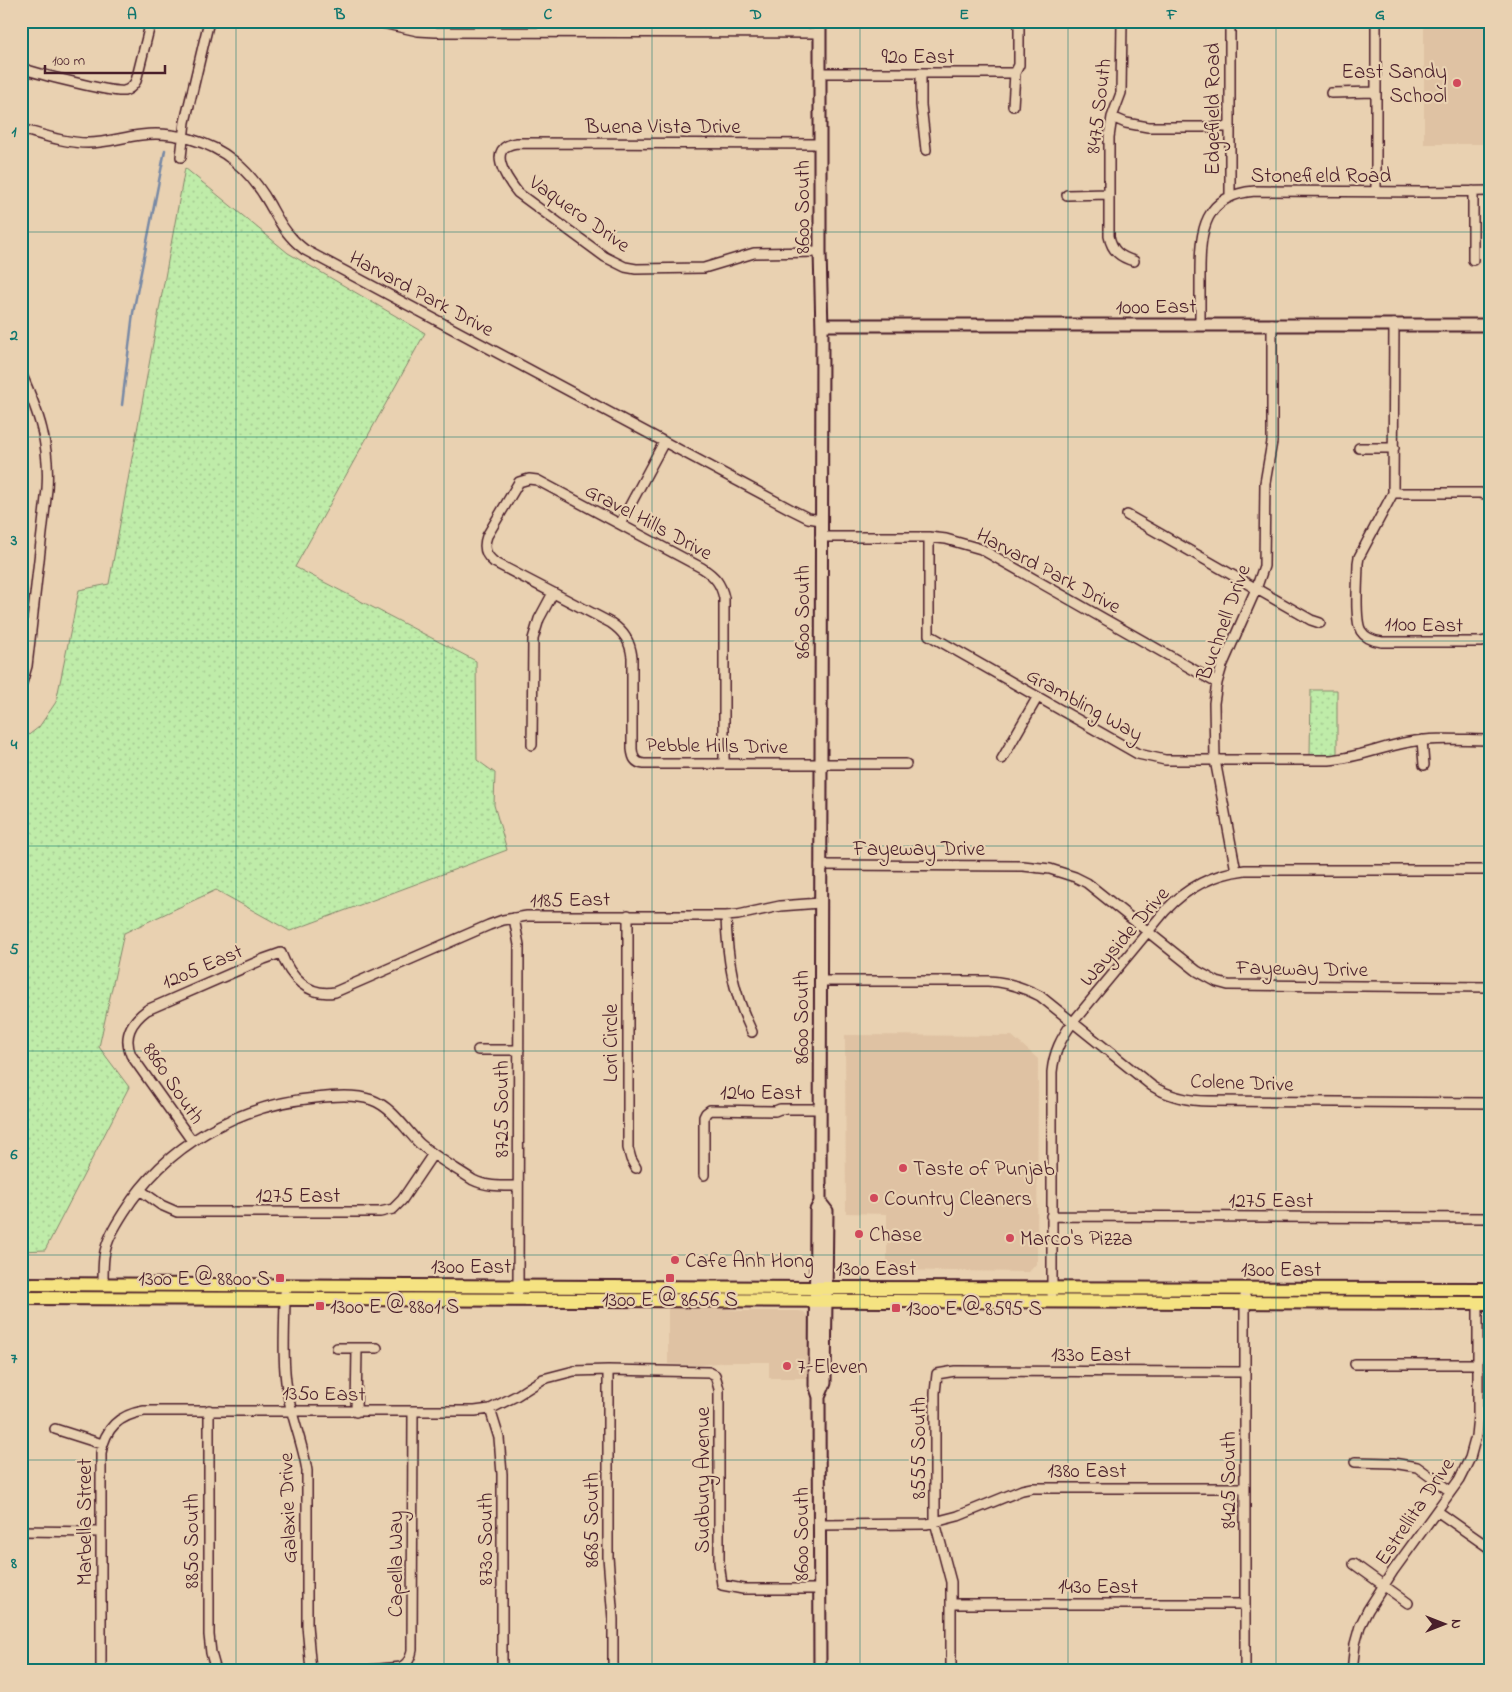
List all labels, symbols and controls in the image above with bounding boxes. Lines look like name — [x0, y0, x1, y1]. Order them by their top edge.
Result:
text: A — [127, 3, 137, 27]
text: B — [334, 3, 346, 27]
text: C — [544, 3, 553, 27]
text: D — [749, 3, 762, 27]
text: E — [959, 3, 969, 27]
text: F — [1166, 3, 1178, 27]
text: G — [1375, 3, 1385, 27]
scale bar — [45, 42, 165, 74]
street label: 920 East — [882, 43, 954, 73]
street label: Edgefield Road — [1199, 43, 1231, 175]
text: 100 m — [52, 50, 85, 72]
street label: 8475 South — [1079, 57, 1121, 156]
place label: East Sandy School — [1341, 58, 1447, 112]
marker: East Sandy School — [1451, 77, 1463, 89]
street label: Buena Vista Drive — [584, 113, 741, 143]
text: 1 — [11, 120, 17, 144]
street label: 8600 South — [789, 160, 819, 254]
street label: Stonefield Road — [1251, 162, 1391, 192]
street label: Vaquero Drive — [521, 168, 636, 261]
street label: Harvard Park Drive — [343, 244, 499, 346]
street label: 1000 East — [1115, 292, 1197, 324]
text: 2 — [9, 324, 18, 348]
street label: Gravel Hills Drive — [579, 476, 718, 569]
street label: Harvard Park Drive — [970, 521, 1126, 623]
text: 3 — [10, 529, 18, 553]
street label: Buchnell Drive — [1190, 560, 1260, 686]
street label: 8600 South — [789, 565, 819, 659]
street label: 1100 East — [1384, 610, 1464, 642]
street label: Grambling Way — [1019, 661, 1148, 752]
street label: Pebble Hills Drive — [646, 731, 789, 763]
text: 4 — [10, 733, 18, 757]
street label: Fayeway Drive — [852, 835, 986, 867]
street label: Wayside Drive — [1073, 880, 1179, 995]
street label: 1185 East — [530, 885, 610, 917]
street label: 1205 East — [158, 937, 248, 998]
text: 5 — [9, 938, 19, 962]
street label: Fayeway Drive — [1235, 954, 1369, 988]
street label: 8600 South — [788, 970, 818, 1064]
street label: Lori Circle — [597, 1003, 627, 1082]
street label: 8860 South — [134, 1037, 211, 1131]
street label: 8725 South — [488, 1060, 518, 1158]
street label: Colene Drive — [1190, 1067, 1295, 1101]
street label: 1240 East — [720, 1079, 802, 1109]
text: 6 — [9, 1143, 18, 1167]
place label: Taste of Punjab — [913, 1155, 1055, 1185]
marker: Taste of Punjab — [897, 1162, 909, 1174]
street label: 1275 East — [256, 1182, 340, 1212]
place label: Country Cleaners — [884, 1185, 1032, 1217]
street label: 1275 East — [1229, 1187, 1313, 1217]
marker: Country Cleaners — [868, 1192, 880, 1204]
place label: Chase — [869, 1221, 923, 1251]
place label: Marco's Pizza — [1020, 1225, 1133, 1255]
marker: Chase — [853, 1228, 865, 1240]
marker: Marco's Pizza — [1004, 1232, 1016, 1244]
place label: Cafe Anh Hong — [685, 1247, 814, 1279]
street label: 1300 East — [431, 1253, 511, 1283]
marker: Cafe Anh Hong — [669, 1254, 681, 1266]
street label: 1300 East — [836, 1255, 916, 1285]
street label: 1300 East — [1241, 1256, 1321, 1286]
place label: 1300 E @ 8800 S — [138, 1265, 270, 1295]
marker: 1300 E @ 8800 S — [274, 1272, 286, 1284]
marker: 1300 E @ 8656 S — [664, 1272, 676, 1284]
place label: 1300 E @ 8656 S — [602, 1286, 738, 1316]
place label: 1300 E @ 8801 S — [330, 1293, 459, 1323]
place label: 1300 E @ 8595 S — [906, 1295, 1042, 1325]
marker: 1300 E @ 8801 S — [314, 1300, 326, 1312]
marker: 1300 E @ 8595 S — [890, 1302, 902, 1314]
street label: 1330 East — [1051, 1341, 1131, 1371]
text: 7 — [11, 1347, 18, 1371]
place label: 7-Eleven — [797, 1353, 868, 1383]
marker: 7-Eleven — [781, 1360, 793, 1372]
street label: 1350 East — [282, 1379, 366, 1411]
street label: 8555 South — [905, 1397, 935, 1499]
street label: Sudbury Avenue — [689, 1406, 721, 1553]
street label: 8425 South — [1215, 1431, 1245, 1529]
street label: Galaxie Drive — [272, 1451, 306, 1564]
street label: Estrellita Drive — [1368, 1452, 1463, 1572]
street label: 1380 East — [1047, 1457, 1127, 1487]
street label: Marbella Street — [71, 1458, 101, 1586]
street label: 8685 South — [578, 1472, 608, 1568]
street label: 8600 South — [788, 1487, 818, 1581]
street label: 8850 South — [178, 1493, 208, 1589]
street label: 8730 South — [472, 1493, 502, 1585]
street label: Capella Way — [382, 1511, 414, 1617]
text: 8 — [10, 1552, 17, 1576]
street label: 1430 East — [1058, 1573, 1138, 1603]
north arrow — [1420, 1600, 1470, 1650]
text: N — [1445, 1619, 1466, 1629]

